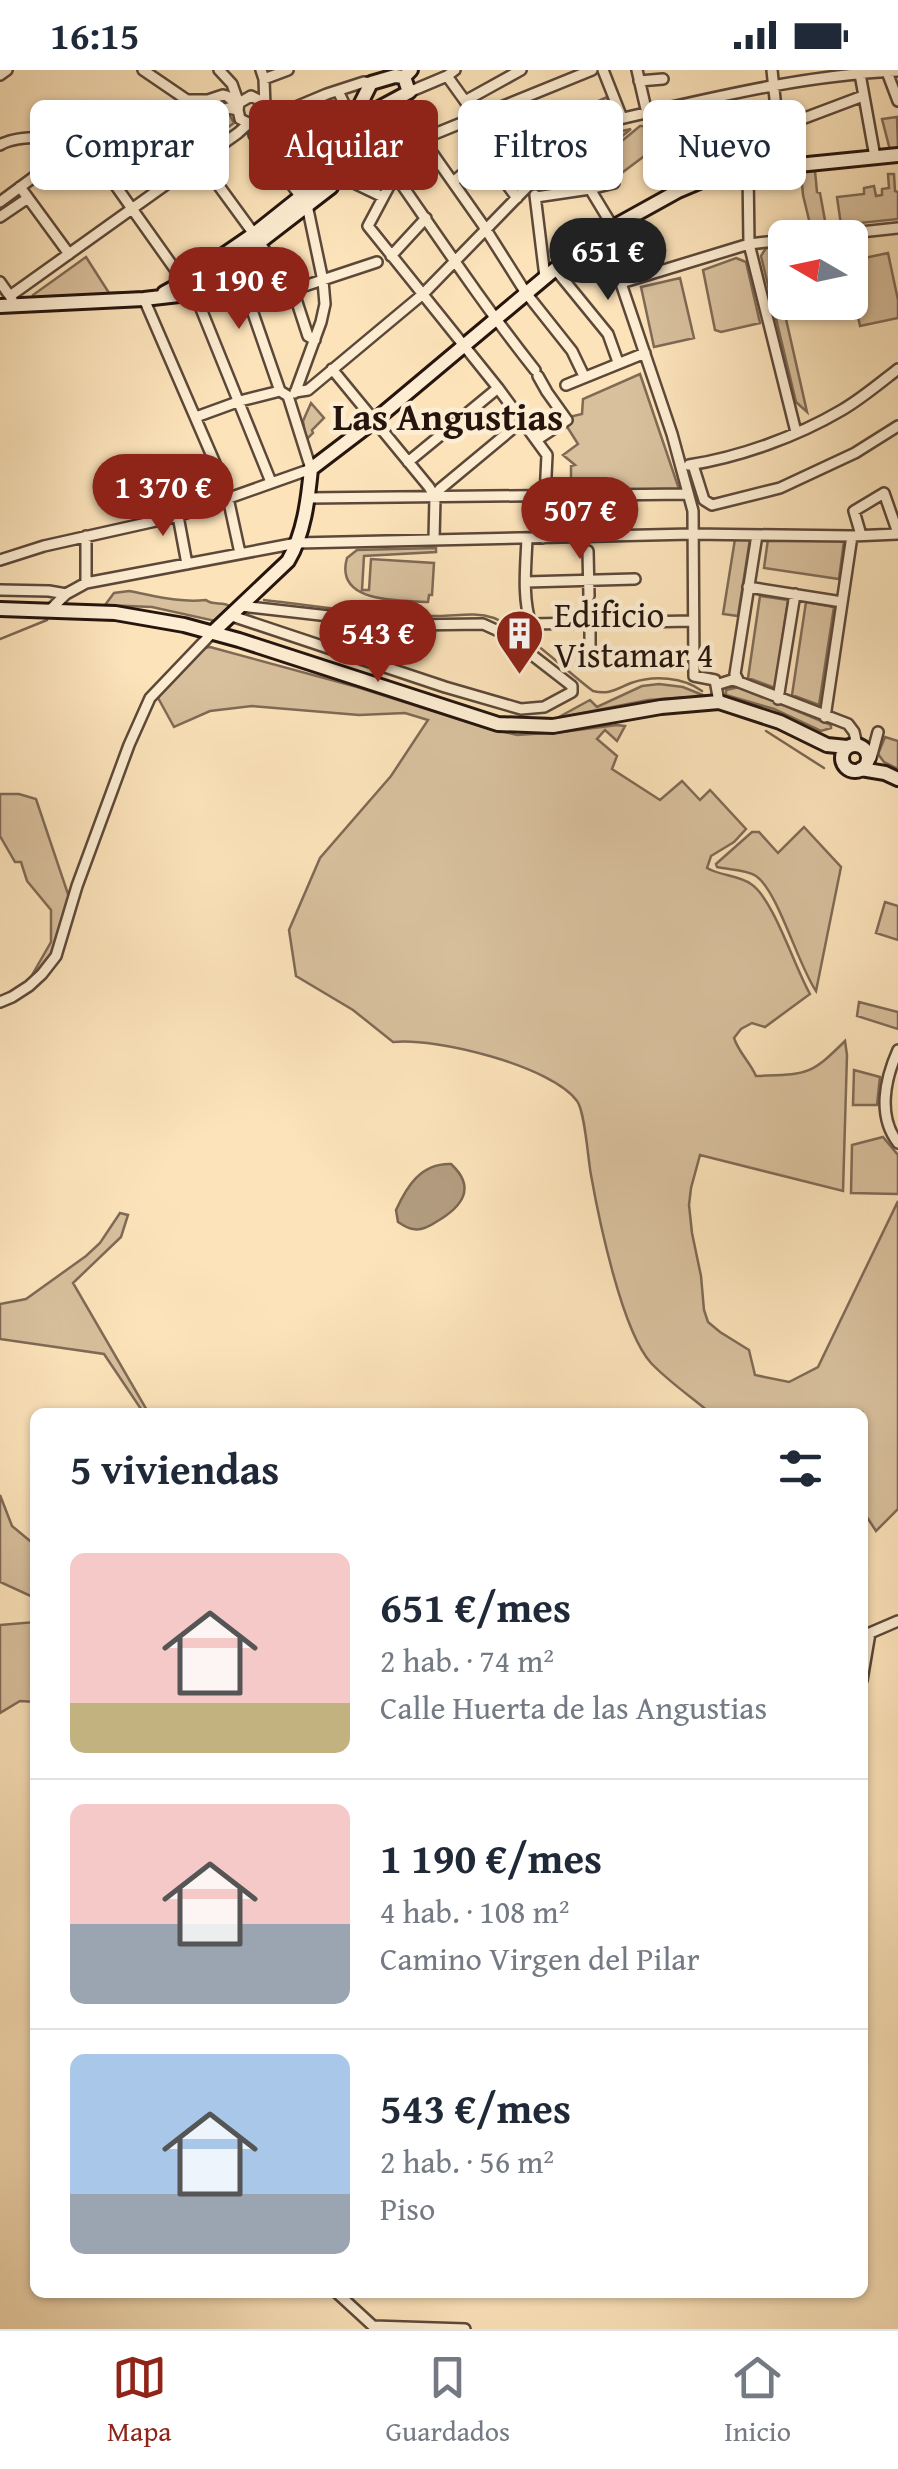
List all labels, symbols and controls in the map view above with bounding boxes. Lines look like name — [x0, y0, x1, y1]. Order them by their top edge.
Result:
text: 16:15 — [50, 7, 140, 63]
chip: Comprar — [30, 100, 229, 190]
chip: Alquilar — [249, 100, 438, 190]
chip: Filtros — [458, 100, 623, 190]
chip: Nuevo — [643, 100, 806, 190]
pin: 651 € — [538, 218, 678, 303]
north arrow — [768, 220, 868, 320]
map controls — [768, 220, 868, 320]
text: 651 € — [571, 227, 645, 274]
pin: 1 190 € — [147, 247, 331, 332]
text: 1 190 € — [191, 256, 287, 303]
district label: Las Angustias — [333, 388, 563, 444]
pin: 1 370 € — [71, 454, 255, 539]
text: 1 370 € — [115, 463, 211, 510]
pin: 507 € — [510, 477, 650, 562]
text: 507 € — [543, 486, 617, 533]
place label: Edificio Vistamar 4 — [554, 589, 714, 680]
pin: 543 € — [308, 600, 448, 685]
building icon: Edificio Vistamar 4 — [493, 608, 545, 676]
text: 543 € — [341, 609, 415, 656]
text: 5 viviendas — [70, 1438, 279, 1499]
icon: filters — [773, 1441, 828, 1496]
text: 651 €/mes — [380, 1576, 571, 1637]
icon: home — [150, 1593, 270, 1713]
text: 2 hab. · 74 m² — [380, 1637, 554, 1684]
text: Calle Huerta de las Angustias — [380, 1684, 767, 1731]
text: 1 190 €/mes — [380, 1827, 602, 1888]
icon: home — [150, 1844, 270, 1964]
text: 4 hab. · 108 m² — [380, 1888, 569, 1935]
text: Camino Virgen del Pilar — [380, 1935, 700, 1982]
text: 543 €/mes — [380, 2077, 571, 2138]
icon: home — [150, 2094, 270, 2214]
text: 2 hab. · 56 m² — [380, 2138, 554, 2185]
text: Piso — [380, 2185, 435, 2232]
tab: Mapa — [107, 2350, 172, 2451]
tab: Guardados — [386, 2350, 510, 2451]
tab: Inicio — [724, 2350, 791, 2451]

